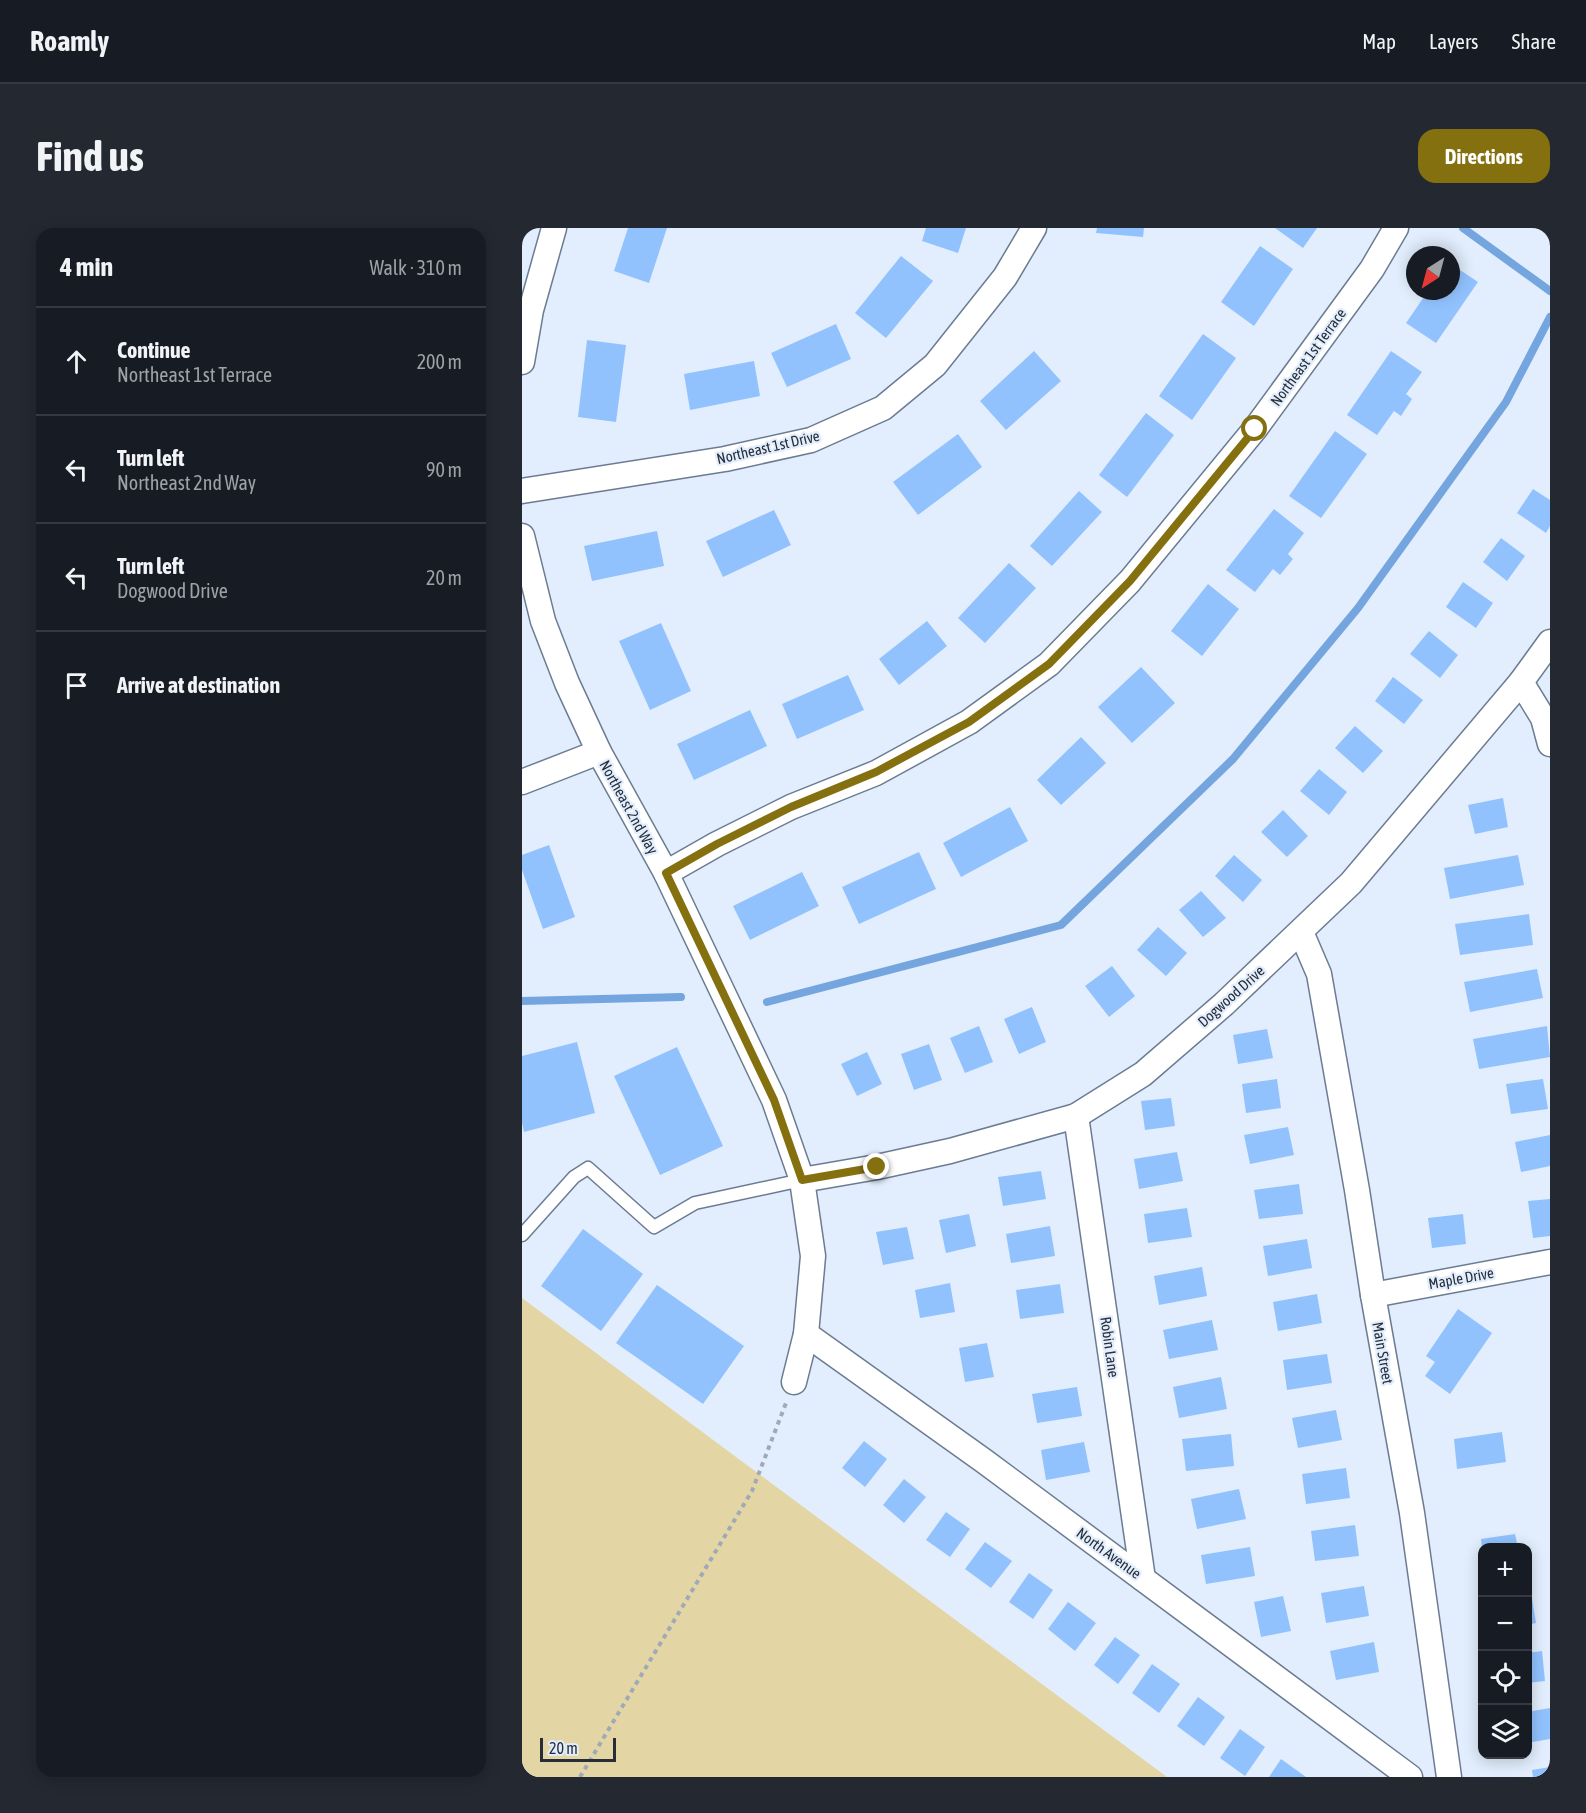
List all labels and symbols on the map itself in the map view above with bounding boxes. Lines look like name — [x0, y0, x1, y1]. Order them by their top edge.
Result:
north arrow — [1406, 246, 1460, 300]
street label: Northeast 1st Terrace — [1267, 305, 1349, 409]
route start — [1241, 415, 1267, 441]
street label: Northeast 1st Drive — [715, 427, 821, 467]
street label: Northeast 2nd Way — [596, 757, 662, 857]
street label: Dogwood Drive — [1194, 962, 1268, 1030]
route end — [863, 1153, 889, 1179]
street label: Maple Drive — [1427, 1264, 1495, 1292]
street label: Robin Lane — [1097, 1315, 1123, 1379]
street label: Main Street — [1369, 1321, 1397, 1385]
street label: North Avenue — [1074, 1524, 1145, 1582]
scale bar — [540, 1735, 616, 1762]

